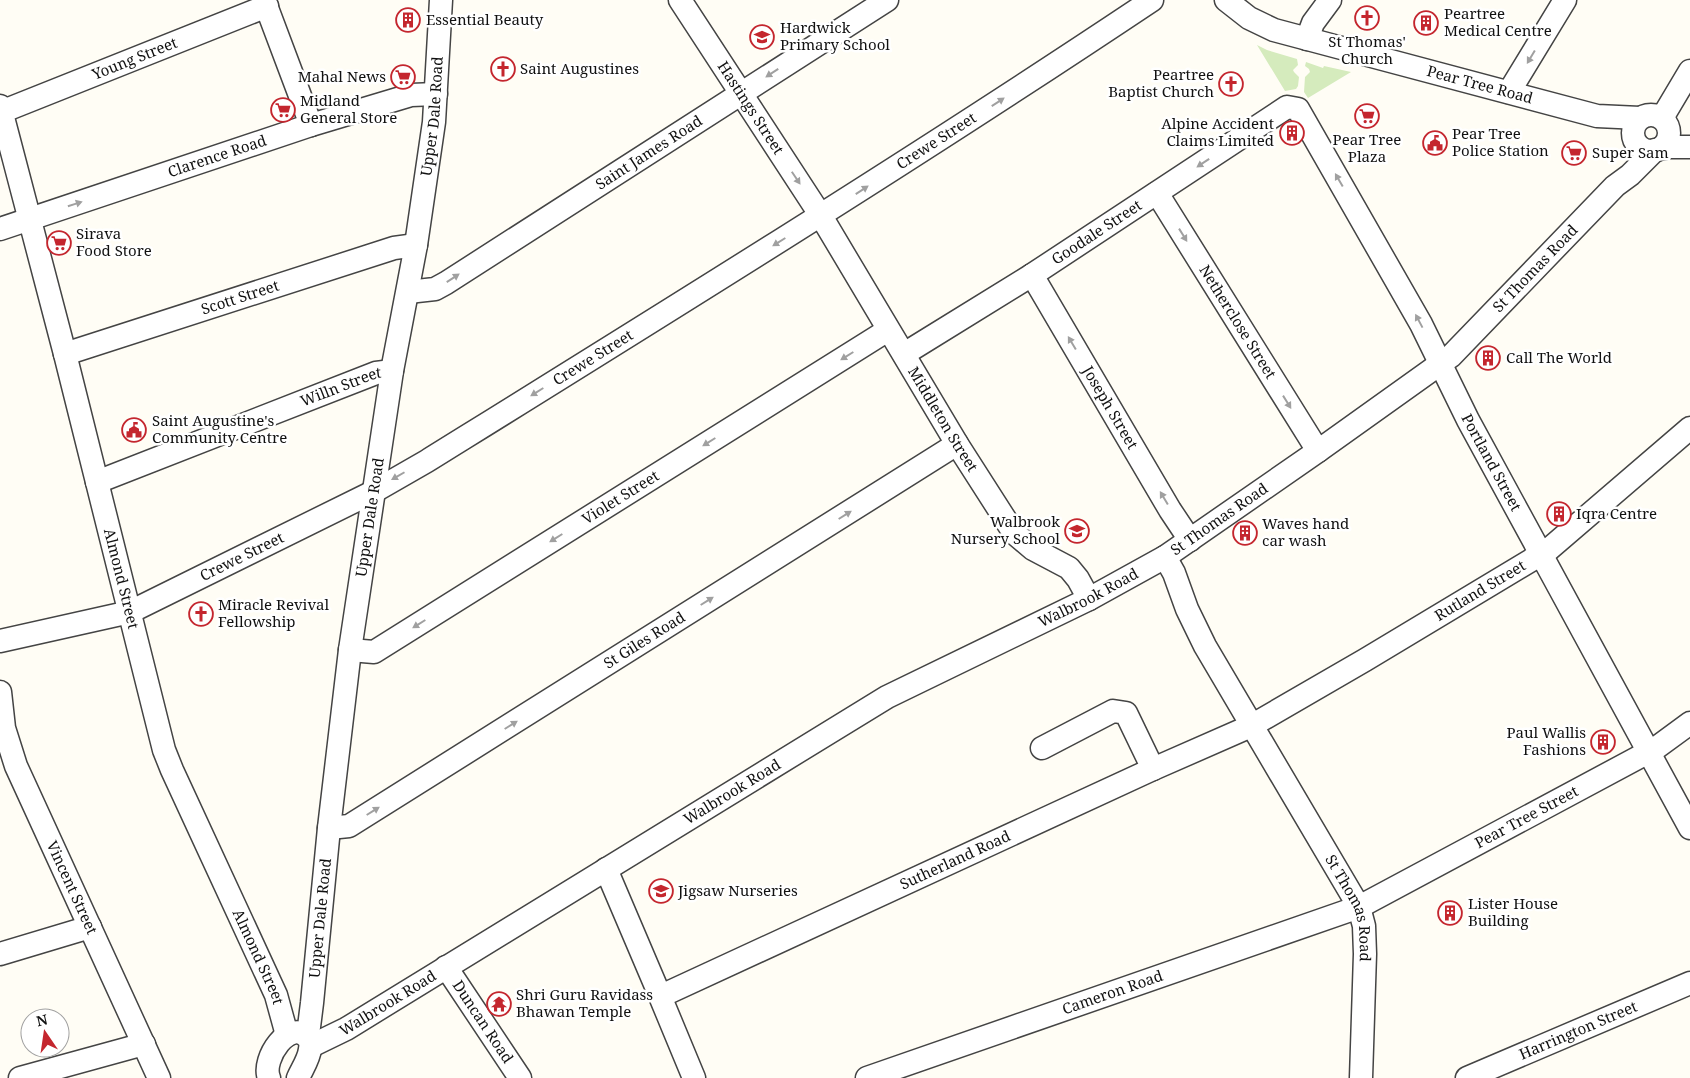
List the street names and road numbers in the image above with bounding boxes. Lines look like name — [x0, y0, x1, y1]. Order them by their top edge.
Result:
street label: Young Street — [88, 32, 180, 84]
street label: Upper Dale Road — [415, 56, 447, 177]
street label: Hastings Street — [714, 57, 789, 158]
street label: Pear Tree Road — [1425, 60, 1535, 108]
street label: Crewe Street — [892, 107, 980, 173]
street label: Saint James Road — [591, 110, 706, 194]
street label: Clarence Road — [165, 130, 269, 181]
street label: Goodale Street — [1047, 194, 1145, 268]
street label: St Thomas Road — [1488, 220, 1581, 316]
street label: Netherclose Street — [1195, 261, 1281, 382]
street label: Scott Street — [198, 275, 281, 318]
street label: Crewe Street — [549, 324, 636, 389]
street label: Willn Street — [297, 361, 382, 411]
street label: Joseph Street — [1078, 361, 1143, 453]
street label: Middleton Street — [904, 363, 983, 475]
street label: Portland Street — [1458, 410, 1527, 514]
street label: Upper Dale Road — [350, 456, 388, 578]
street label: Violet Street — [578, 465, 662, 528]
street label: St Thomas Road — [1166, 478, 1271, 559]
street label: Almond Street — [100, 526, 144, 631]
street label: Crewe Street — [196, 527, 287, 585]
street label: Rutland Street — [1431, 555, 1529, 625]
street label: Walbrook Road — [1034, 563, 1141, 631]
street label: St Giles Road — [599, 606, 688, 673]
street label: Walbrook Road — [679, 754, 784, 829]
street label: Pear Tree Street — [1471, 781, 1581, 852]
street label: Sutherland Road — [896, 825, 1013, 894]
street label: Vincent Street — [43, 837, 103, 937]
street label: St Thomas Road — [1321, 851, 1376, 962]
street label: Upper Dale Road — [303, 857, 335, 979]
street label: Almond Street — [229, 906, 289, 1006]
street label: Walbrook Road — [335, 965, 440, 1040]
street label: Cameron Road — [1059, 965, 1165, 1018]
street label: Duncan Road — [449, 976, 518, 1067]
street label: Harrington Street — [1516, 996, 1640, 1064]

